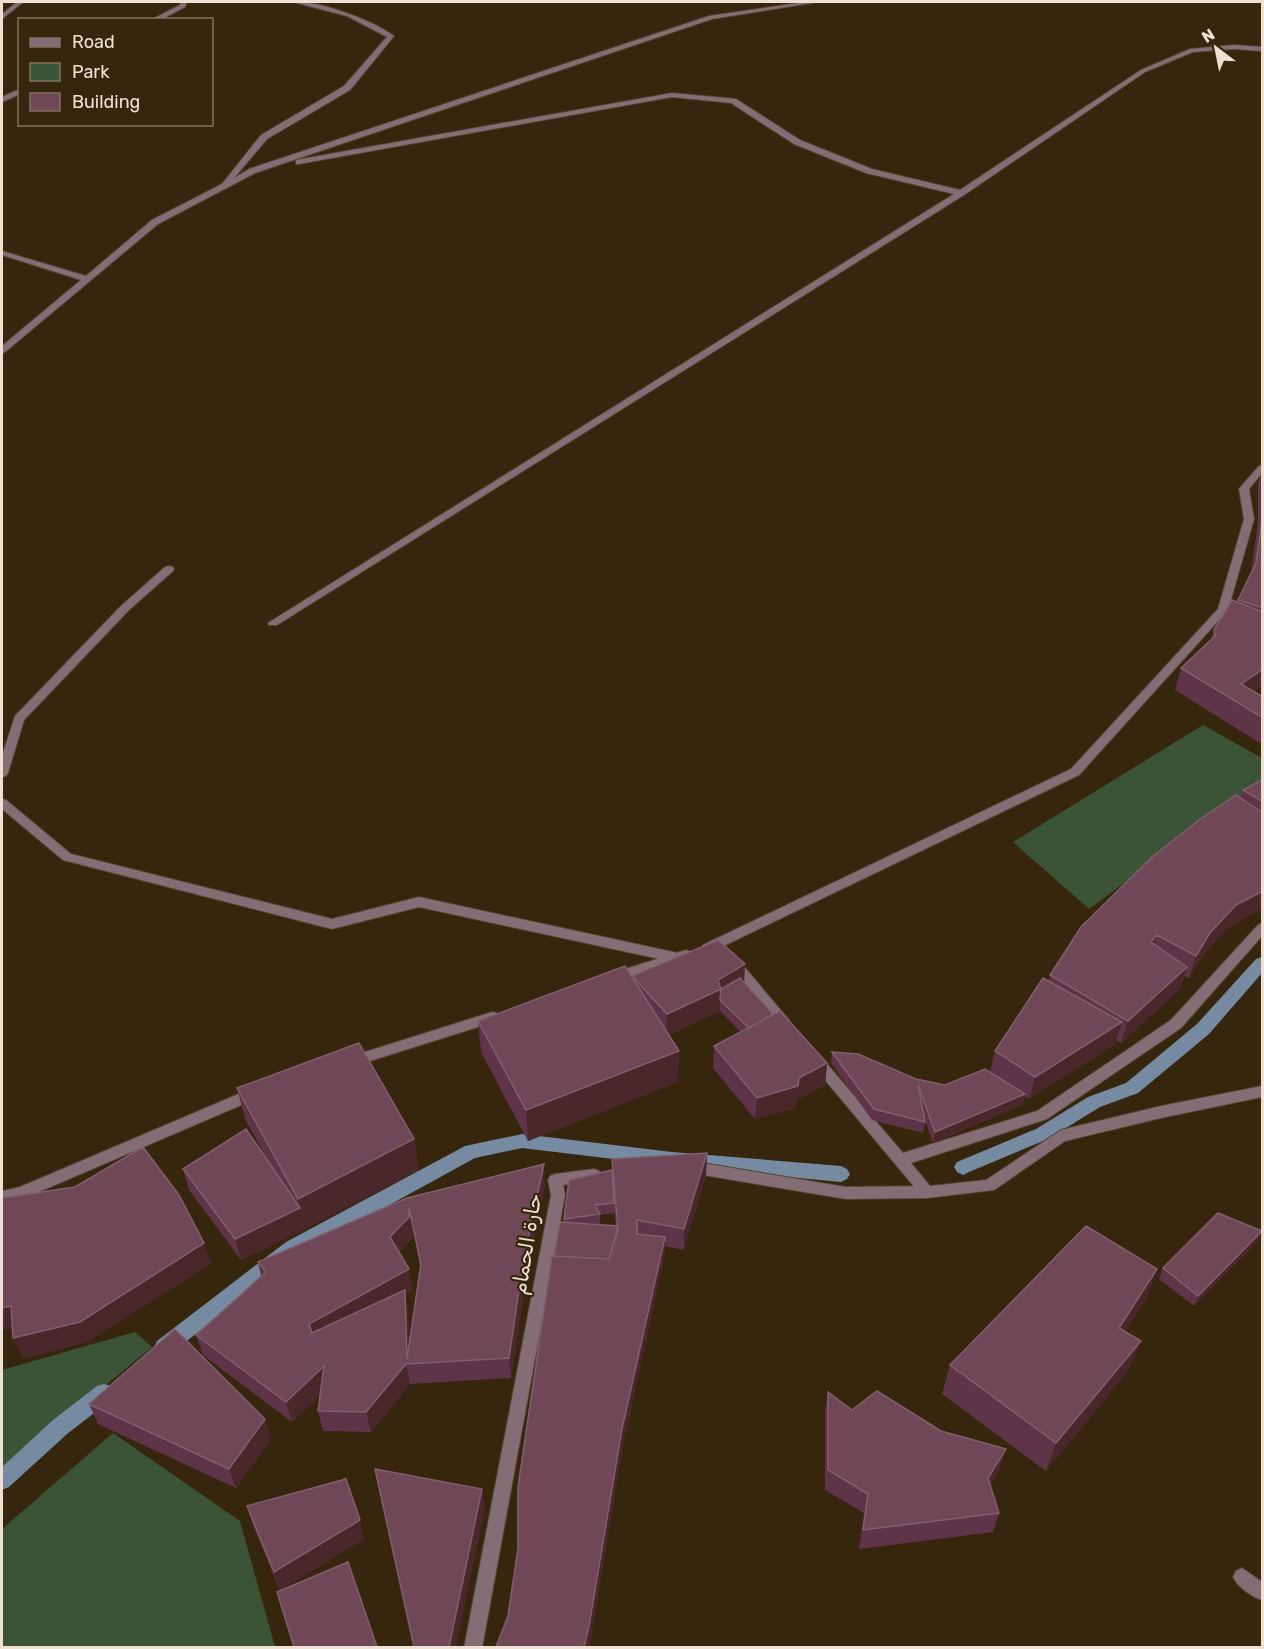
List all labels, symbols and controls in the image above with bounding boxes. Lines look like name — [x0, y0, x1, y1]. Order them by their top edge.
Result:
legend — [18, 18, 213, 126]
north arrow — [1186, 18, 1246, 78]
text: N — [1198, 25, 1218, 47]
text: Road — [72, 31, 115, 53]
text: Park — [72, 61, 110, 83]
text: Building — [72, 91, 140, 113]
street label: حارة الحمام — [506, 1192, 547, 1296]

